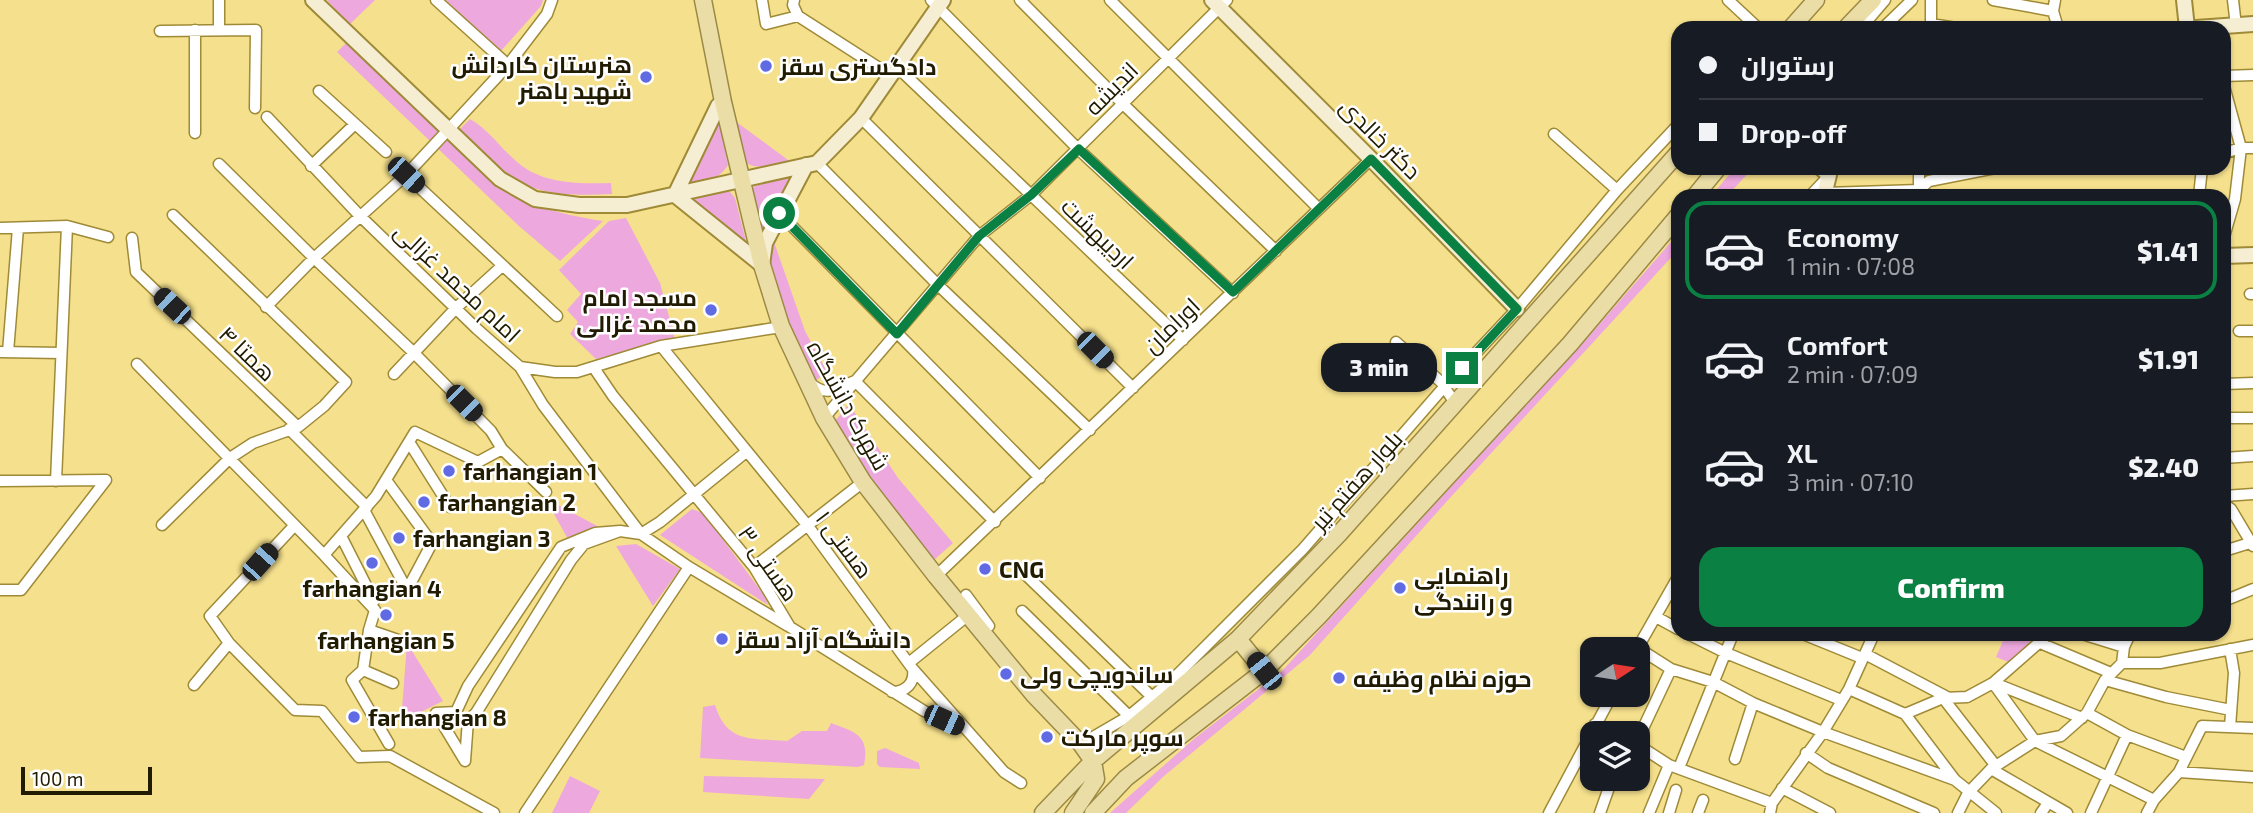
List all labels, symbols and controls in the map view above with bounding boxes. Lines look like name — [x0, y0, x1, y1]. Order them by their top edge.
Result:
text: رستوران — [1741, 49, 1835, 80]
place label: هنرستان کاردانش شهید باهنر — [451, 50, 632, 105]
place label: دادگستری سقز — [779, 52, 936, 81]
street label: اندیشه — [1079, 56, 1143, 120]
marker: دادگستری سقز — [758, 58, 774, 74]
marker: هنرستان کاردانش شهید باهنر — [638, 69, 654, 85]
street label: دکتر خالدی — [1334, 92, 1427, 185]
text: Drop-off — [1741, 117, 1846, 148]
car — [384, 153, 429, 197]
street label: اردیبهشت — [1055, 192, 1140, 275]
route start — [763, 197, 795, 229]
street label: امام محمد غزالی — [387, 216, 527, 350]
icon: car — [1703, 219, 1766, 282]
text: Economy — [1787, 221, 1899, 252]
text: $1.41 — [2137, 235, 2199, 266]
text: 1 min · 07:08 — [1787, 252, 1915, 280]
place label: مسجد امام محمد غزالی — [576, 283, 697, 338]
car — [150, 284, 195, 328]
street label: اورامان — [1137, 291, 1206, 359]
marker: مسجد امام محمد غزالی — [703, 302, 719, 318]
street label: همتا ۴ — [214, 319, 282, 387]
icon: car — [1703, 327, 1766, 390]
car — [1073, 328, 1118, 372]
text: Comfort — [1787, 329, 1888, 360]
street label: شهرک دانشگاه — [801, 335, 896, 475]
text: $1.91 — [2138, 343, 2199, 374]
callout: 3 min — [1322, 344, 1438, 392]
route end — [1446, 352, 1478, 384]
text: 3 min — [1349, 353, 1409, 381]
text: 2 min · 07:09 — [1787, 360, 1918, 388]
car — [442, 381, 487, 425]
street label: بلوار هفتم تیر — [1303, 425, 1410, 539]
icon: car — [1703, 435, 1766, 498]
text: XL — [1787, 437, 1818, 468]
text: $2.40 — [2128, 451, 2199, 482]
place label: farhangian 1 — [463, 457, 597, 485]
marker: farhangian 1 — [441, 463, 457, 479]
text: 3 min · 07:10 — [1787, 468, 1914, 496]
place label: farhangian 2 — [438, 488, 576, 516]
marker: farhangian 2 — [416, 494, 432, 510]
street label: هستی ۱ — [810, 505, 879, 584]
street label: هستی ۳ — [732, 520, 805, 607]
place label: farhangian 3 — [413, 524, 551, 552]
marker: farhangian 3 — [391, 530, 407, 546]
car — [239, 539, 282, 585]
button: Confirm — [1699, 547, 2203, 627]
marker: farhangian 4 — [364, 555, 380, 571]
place label: CNG — [999, 555, 1044, 583]
marker: CNG — [977, 561, 993, 577]
place label: راهنمایی و رانندگی — [1414, 561, 1513, 616]
place label: farhangian 4 — [302, 574, 442, 602]
marker: راهنمایی و رانندگی — [1392, 580, 1408, 596]
marker: farhangian 5 — [378, 607, 394, 623]
place label: دانشگاه آزاد سقز — [735, 625, 911, 654]
place label: farhangian 5 — [317, 626, 455, 654]
marker: دانشگاه آزاد سقز — [714, 631, 730, 647]
north arrow — [1580, 637, 1650, 707]
map controls — [1580, 637, 1650, 791]
car — [1243, 648, 1286, 694]
place label: ساندویچی ولی — [1020, 660, 1173, 691]
place label: حوزه نظام وظیفه — [1353, 664, 1532, 695]
marker: ساندویچی ولی — [998, 666, 1014, 682]
marker: حوزه نظام وظیفه — [1331, 670, 1347, 686]
car — [921, 702, 968, 738]
place label: farhangian 8 — [368, 703, 507, 731]
marker: farhangian 8 — [346, 709, 362, 725]
button: layers — [1580, 721, 1650, 791]
place label: سوپر مارکت — [1061, 723, 1184, 754]
marker: سوپر مارکت — [1039, 729, 1055, 745]
scale bar — [21, 764, 152, 796]
text: 100 m — [32, 767, 83, 790]

